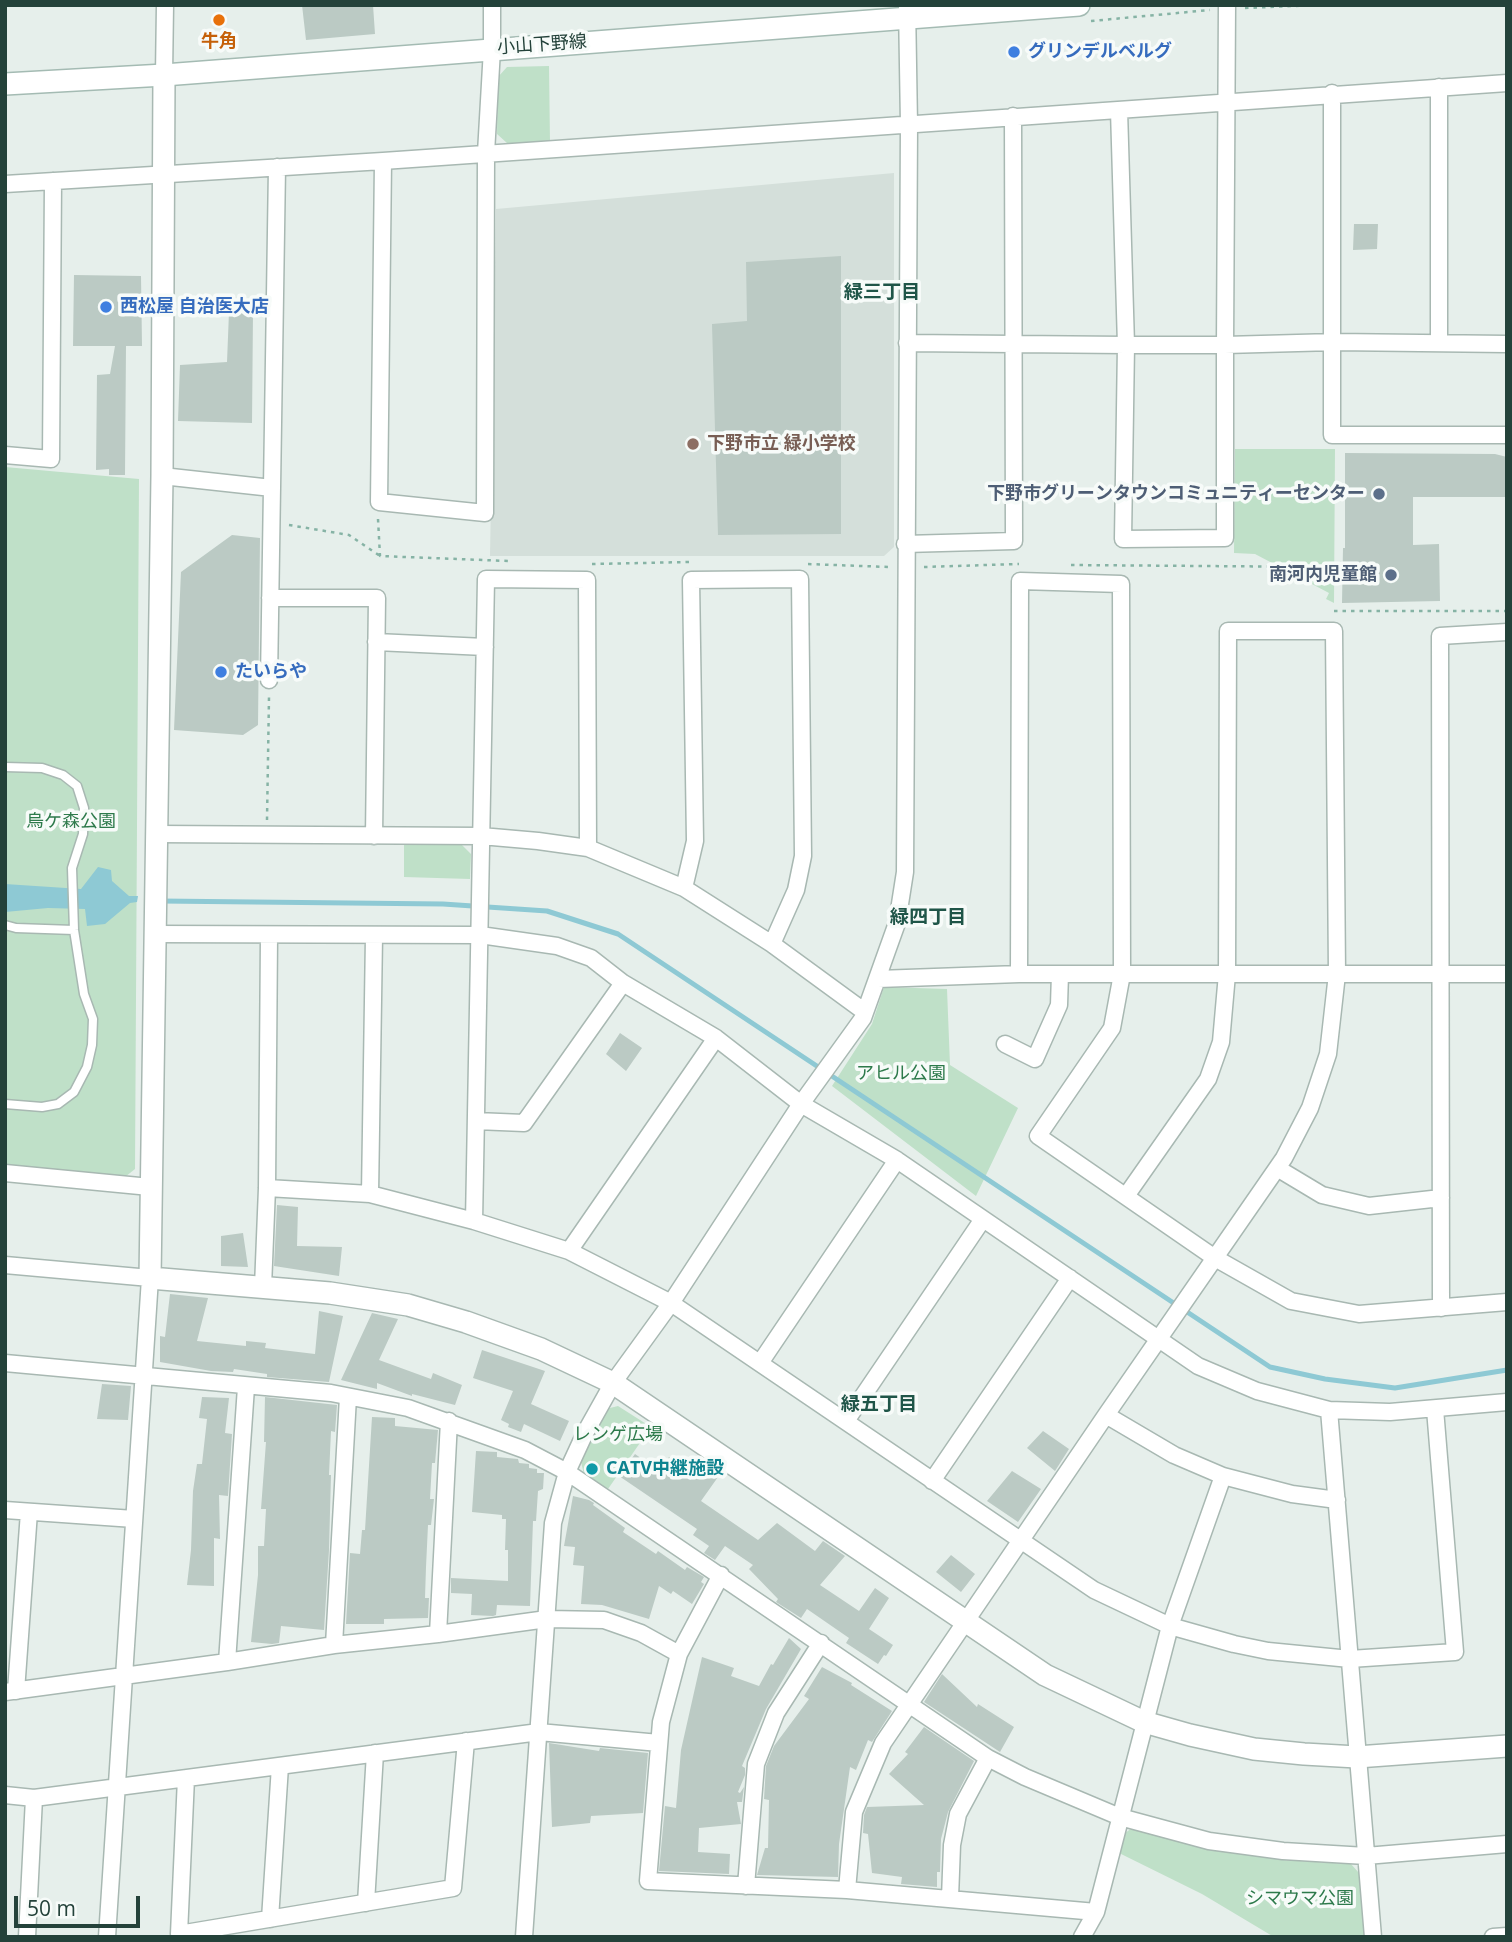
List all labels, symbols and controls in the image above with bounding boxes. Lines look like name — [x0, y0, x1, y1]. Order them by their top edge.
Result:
marker: 牛角 — [211, 12, 227, 28]
place label: 牛角 — [201, 31, 237, 53]
street label: 小山下野線 — [496, 31, 588, 59]
place label: グリンデルベルグ — [1028, 41, 1172, 63]
marker: グリンデルベルグ — [1006, 44, 1022, 60]
district label: 緑三丁目 — [844, 282, 920, 304]
place label: 西松屋 自治医大店 — [120, 296, 269, 318]
marker: 西松屋 自治医大店 — [98, 299, 114, 315]
place label: 下野市立 緑小学校 — [707, 433, 856, 455]
marker: 下野市立 緑小学校 — [685, 436, 701, 452]
place label: 下野市グリーンタウンコミュニティーセンター — [987, 483, 1365, 505]
marker: 下野市グリーンタウンコミュニティーセンター — [1371, 486, 1387, 502]
place label: 南河内児童館 — [1269, 564, 1377, 586]
marker: 南河内児童館 — [1383, 567, 1399, 583]
place label: たいらや — [235, 661, 307, 683]
marker: たいらや — [213, 664, 229, 680]
park label: 烏ケ森公園 — [26, 811, 116, 833]
district label: 緑四丁目 — [890, 907, 966, 929]
park label: アヒル公園 — [856, 1063, 946, 1085]
district label: 緑五丁目 — [841, 1394, 917, 1416]
park label: レンゲ広場 — [573, 1424, 663, 1446]
place label: CATV中継施設 — [606, 1458, 724, 1480]
marker: CATV中継施設 — [584, 1461, 600, 1477]
scale bar — [18, 1882, 144, 1926]
park label: シマウマ公園 — [1246, 1888, 1354, 1910]
text: 50 m — [27, 1894, 76, 1922]

